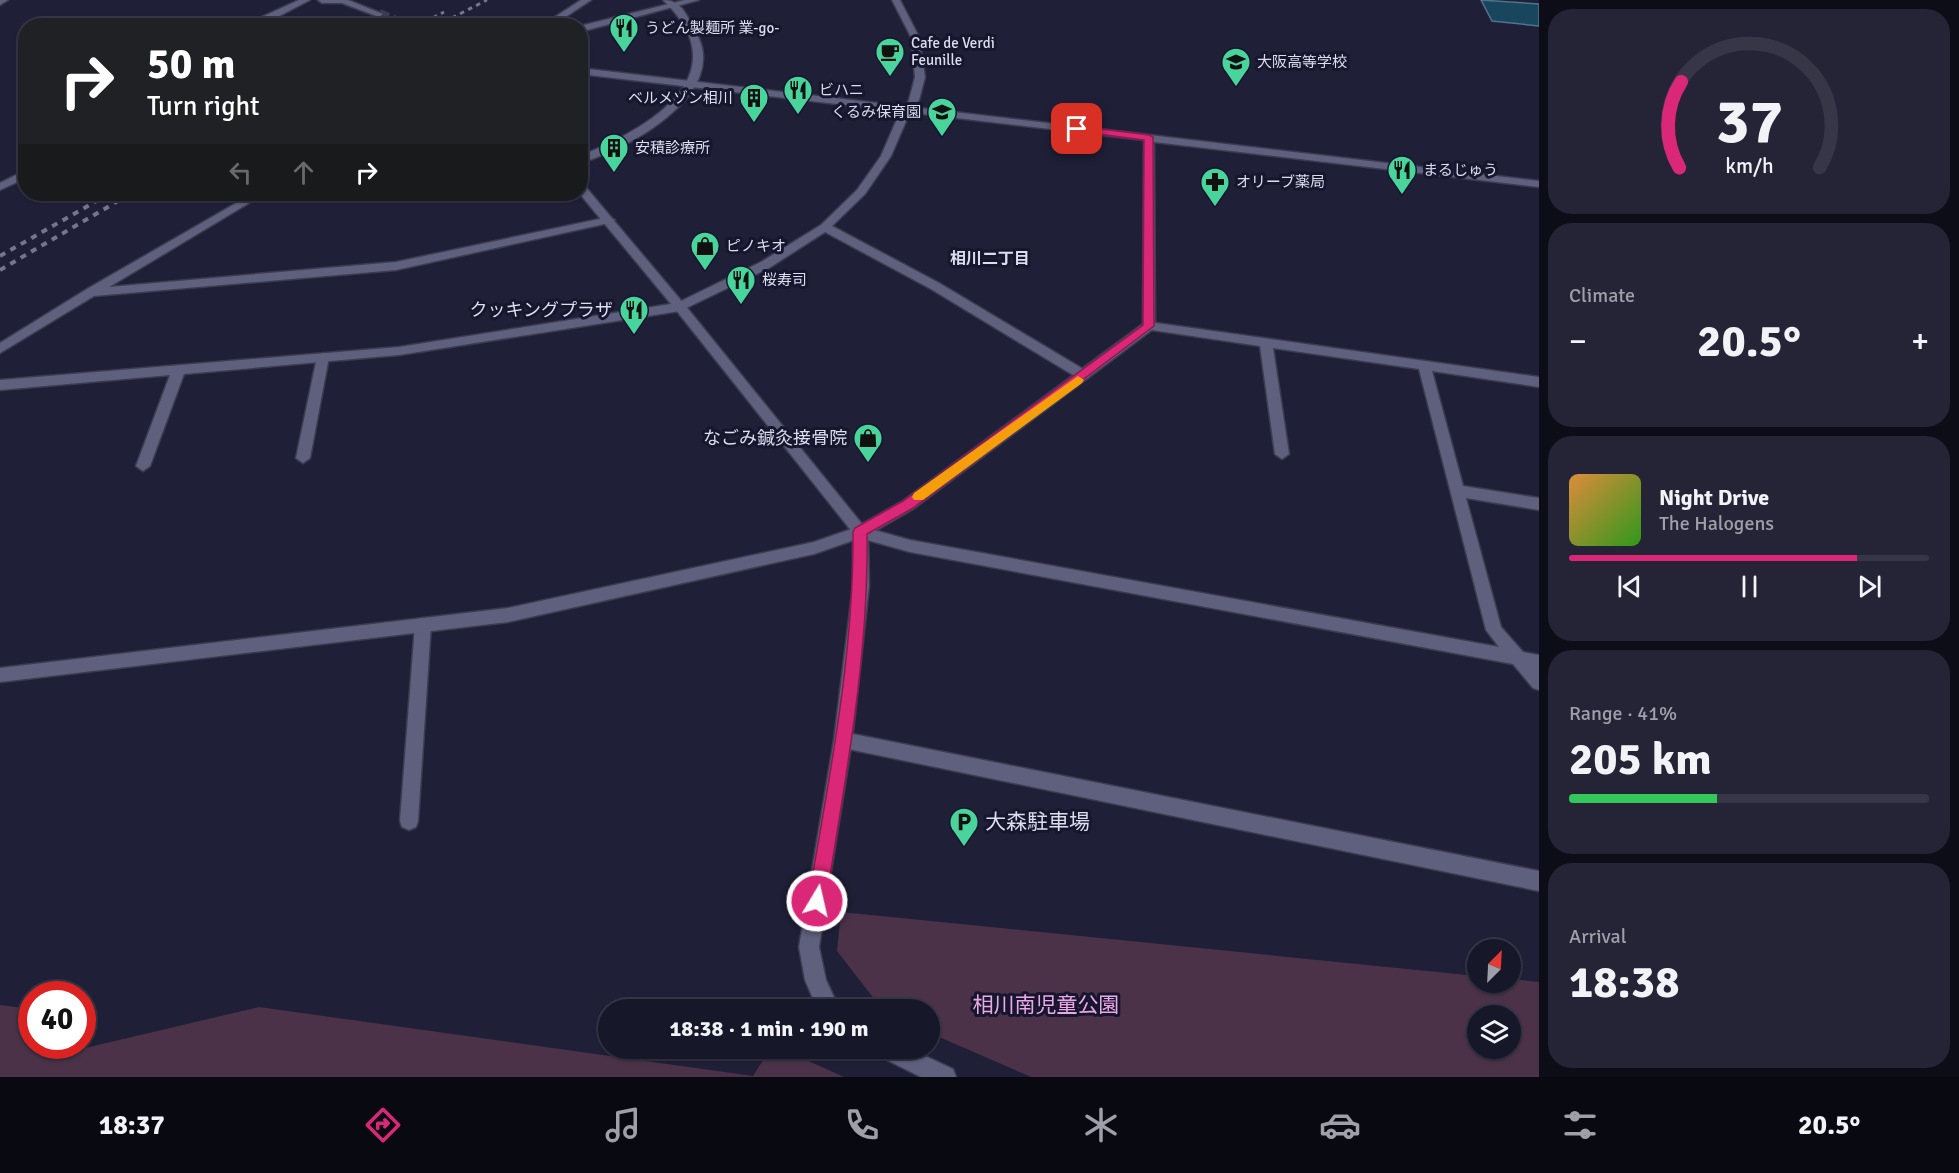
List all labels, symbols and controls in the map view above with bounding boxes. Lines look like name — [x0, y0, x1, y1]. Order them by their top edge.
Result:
restaurant icon: うどん製麺所 業-go- — [608, 12, 640, 54]
place label: うどん製麺所 業-go- — [645, 19, 780, 37]
place label: Cafe de Verdi Feunille — [911, 34, 995, 69]
cafe icon: Cafe de Verdi Feunille — [874, 36, 906, 78]
text: 50 m — [147, 39, 236, 90]
icon: right — [48, 42, 126, 120]
school or university icon: 大阪高等学校 — [1220, 46, 1252, 88]
place label: 大阪高等学校 — [1257, 53, 1347, 71]
restaurant icon: ビハニ — [782, 74, 814, 116]
place label: ビハニ — [819, 81, 864, 99]
building icon: ベルメゾン相川 — [738, 82, 770, 124]
text: 37 — [1715, 83, 1783, 160]
place label: ベルメゾン相川 — [628, 89, 733, 107]
text: Turn right — [147, 90, 260, 123]
school or university icon: くるみ保育園 — [926, 96, 958, 138]
place label: くるみ保育園 — [831, 103, 921, 121]
pin — [1051, 103, 1102, 154]
icon: arrive — [1060, 112, 1093, 145]
building icon: 安積診療所 — [598, 132, 630, 174]
place label: 安積診療所 — [635, 139, 710, 157]
restaurant icon: まるじゅう — [1386, 154, 1418, 196]
text: km/h — [1725, 154, 1773, 180]
icon: left — [224, 156, 257, 189]
icon: ahead — [287, 156, 320, 189]
icon: right — [350, 156, 383, 189]
place label: まるじゅう — [1423, 161, 1498, 179]
pharmacy icon: オリーブ薬局 — [1199, 166, 1231, 208]
place label: オリーブ薬局 — [1236, 173, 1325, 191]
shop icon: ピノキオ — [689, 230, 721, 272]
place label: ピノキオ — [726, 237, 786, 255]
district label: 相川二丁目 — [950, 249, 1030, 269]
restaurant icon: 桜寿司 — [725, 264, 757, 306]
place label: 桜寿司 — [762, 271, 807, 289]
text: Climate — [1569, 283, 1635, 308]
restaurant icon: クッキングプラザ — [618, 294, 650, 336]
place label: クッキングプラザ — [470, 299, 613, 321]
text: 20.5° — [1697, 314, 1801, 369]
text: − — [1569, 321, 1587, 362]
text: + — [1911, 321, 1929, 362]
shop icon: なごみ鍼灸接骨院 — [852, 422, 884, 464]
place label: なごみ鍼灸接骨院 — [703, 427, 847, 449]
text: Night Drive — [1659, 484, 1769, 511]
text: The Halogens — [1659, 511, 1774, 536]
icon: previous — [1613, 570, 1646, 603]
icon: pause — [1733, 570, 1766, 603]
icon: next — [1853, 570, 1886, 603]
text: Range · 41% — [1569, 701, 1677, 726]
text: 205 km — [1569, 732, 1712, 787]
parking icon: 大森駐車場 — [948, 806, 980, 848]
place label: 大森駐車場 — [985, 809, 1090, 835]
position arrow — [785, 869, 849, 933]
text: Arrival — [1569, 924, 1627, 949]
north arrow — [1467, 939, 1521, 993]
map controls — [1467, 939, 1521, 1059]
text: 18:38 — [1569, 955, 1679, 1010]
speed limit sign: 40 — [18, 981, 96, 1059]
park label: 相川南児童公園 — [973, 992, 1120, 1018]
button: layers — [1467, 1005, 1521, 1059]
text: 18:38 · 1 min · 190 m — [669, 1015, 869, 1042]
icon: directions — [362, 1104, 404, 1146]
icon: music — [602, 1104, 644, 1146]
icon: phone — [841, 1104, 883, 1146]
icon: climate — [1080, 1104, 1122, 1146]
icon: car — [1319, 1104, 1361, 1146]
icon: filters — [1559, 1104, 1601, 1146]
text: 18:37 — [99, 1109, 165, 1142]
text: 20.5° — [1798, 1109, 1860, 1142]

